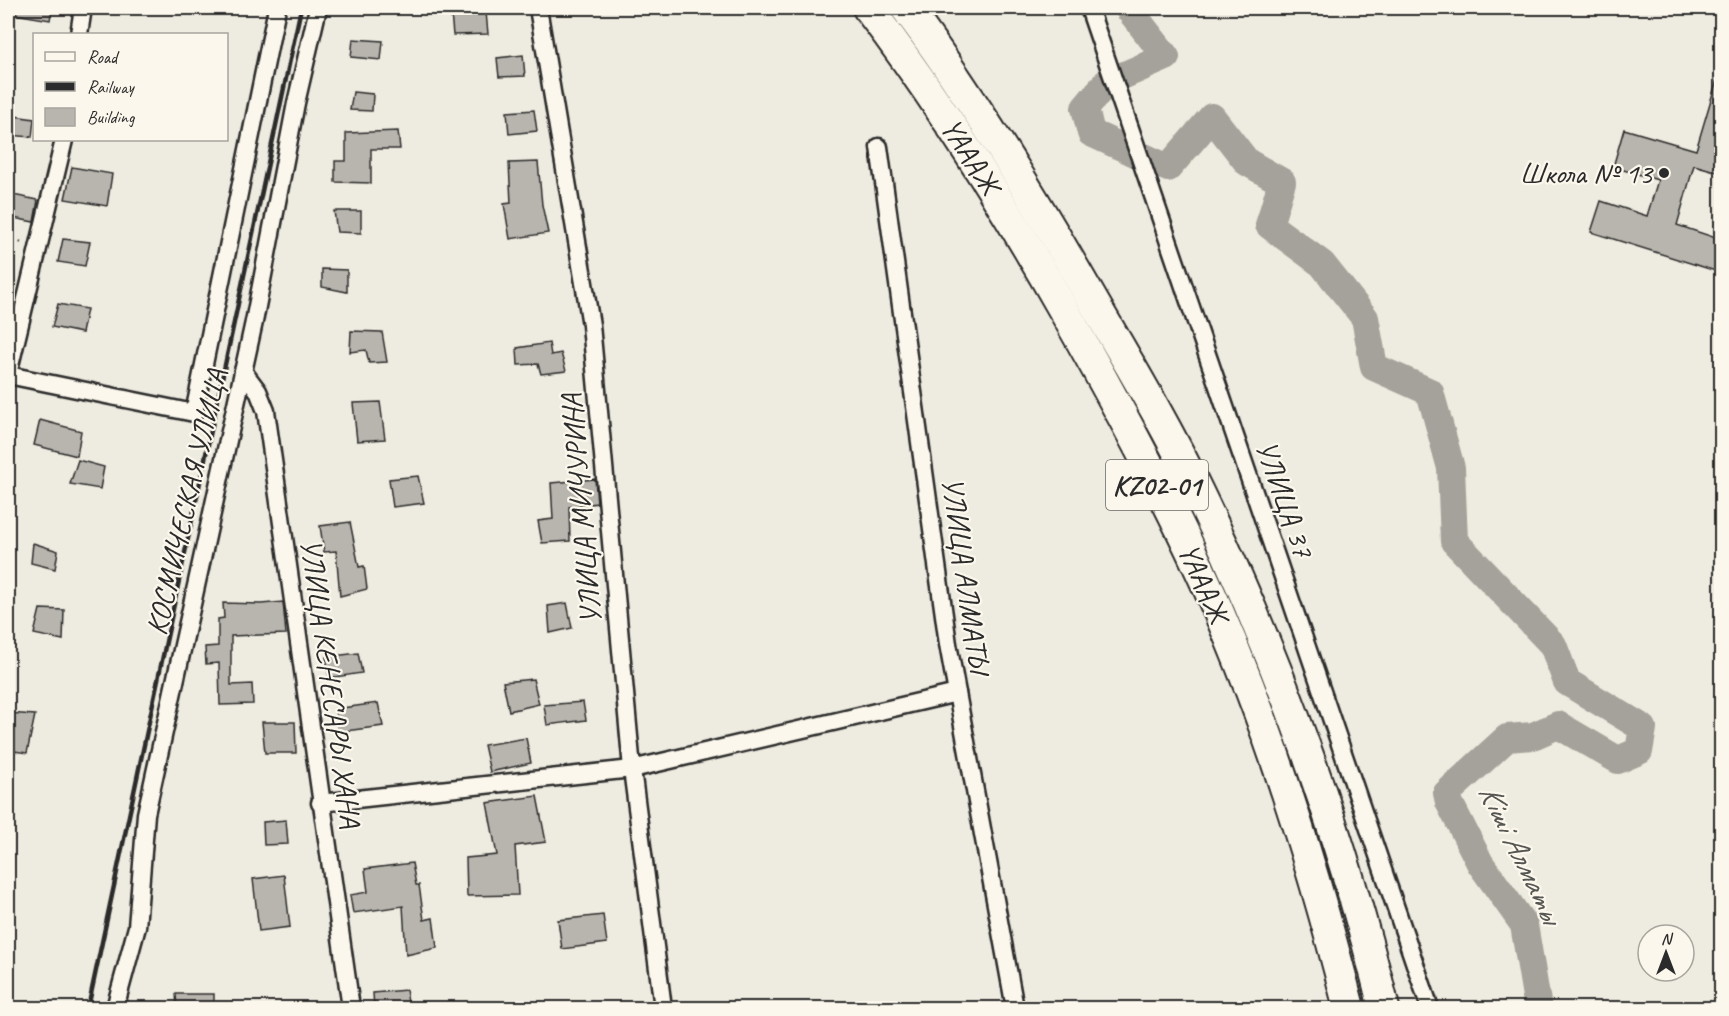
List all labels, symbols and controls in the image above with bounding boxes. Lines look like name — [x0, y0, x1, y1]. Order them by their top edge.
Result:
legend — [33, 33, 228, 141]
text: Road — [87, 46, 120, 68]
text: Railway — [87, 76, 135, 98]
text: Building — [87, 106, 136, 128]
street label: ҮАААЖ — [932, 111, 1012, 205]
place label: Школа № 13 — [1520, 154, 1654, 192]
marker: Школа № 13 — [1657, 166, 1671, 180]
street label: КОСМИЧЕСКАЯ УЛИЦА — [137, 365, 235, 639]
street label: УЛИЦА МИЧУРИНА — [552, 390, 610, 626]
street label: УЛИЦА 37 — [1247, 436, 1323, 564]
road number: KZ02-01 — [1106, 460, 1208, 510]
street label: УЛИЦА АЛМАТЫ — [933, 475, 999, 680]
street label: УЛИЦА КЕНЕСАРЫ ХАНА — [292, 536, 370, 831]
street label: ҮАААЖ — [1170, 537, 1240, 633]
water label: Кіші Алматы — [1469, 777, 1574, 934]
north arrow — [1636, 923, 1696, 983]
text: N — [1661, 929, 1674, 949]

